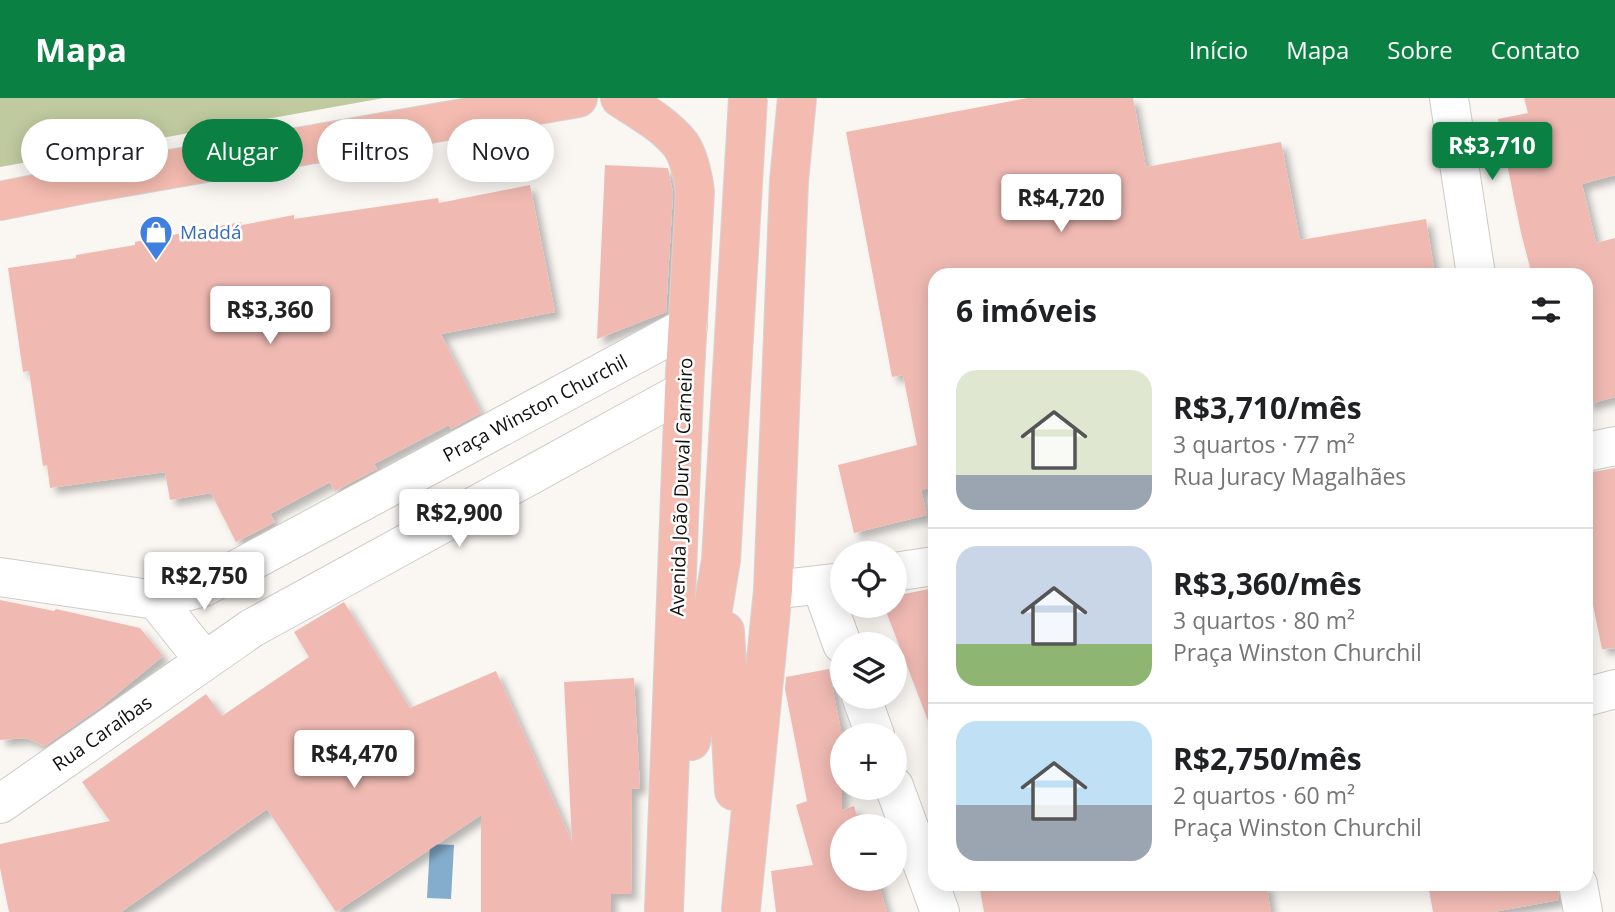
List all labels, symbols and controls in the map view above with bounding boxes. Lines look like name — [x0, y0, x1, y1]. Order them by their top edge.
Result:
text: Mapa — [35, 27, 127, 72]
text: Início — [1189, 33, 1248, 66]
text: Mapa — [1286, 33, 1349, 66]
text: Sobre — [1387, 33, 1453, 66]
text: Contato — [1491, 33, 1580, 66]
chip: Comprar — [21, 119, 168, 182]
chip: Alugar — [182, 119, 303, 182]
chip: Filtros — [317, 119, 433, 182]
chip: Novo — [447, 119, 554, 182]
pin: R$3,710 — [1427, 122, 1557, 182]
text: R$3,710 — [1448, 129, 1536, 161]
pin: R$4,720 — [996, 174, 1126, 234]
text: R$4,720 — [1017, 181, 1105, 213]
shop icon: Maddá — [137, 213, 175, 262]
place label: Maddá — [180, 219, 241, 245]
pin: R$3,360 — [205, 286, 335, 346]
text: 6 imóveis — [956, 290, 1097, 331]
icon: filters — [1527, 291, 1565, 329]
text: R$3,360 — [226, 293, 314, 325]
street label: Praça Winston Churchil — [438, 348, 632, 468]
street label: Avenida João Durval Carneiro — [663, 357, 699, 617]
text: R$3,710/mês — [1173, 387, 1362, 428]
icon: home — [1012, 398, 1096, 482]
text: 3 quartos · 77 m² — [1173, 428, 1355, 460]
text: Rua Juracy Magalhães — [1173, 460, 1406, 492]
pin: R$2,900 — [394, 490, 524, 549]
text: R$2,900 — [415, 496, 503, 528]
map controls — [830, 541, 907, 891]
button: locate — [830, 541, 907, 618]
pin: R$2,750 — [139, 552, 269, 612]
text: R$2,750 — [160, 559, 248, 591]
text: R$3,360/mês — [1173, 563, 1362, 604]
icon: home — [1012, 574, 1096, 658]
text: 3 quartos · 80 m² — [1173, 604, 1355, 636]
button: layers — [830, 632, 907, 709]
text: Praça Winston Churchil — [1173, 636, 1422, 668]
street label: Rua Caraíbas — [47, 689, 157, 777]
button: + — [830, 723, 907, 800]
pin: R$4,470 — [289, 730, 419, 790]
text: R$4,470 — [310, 737, 398, 769]
text: R$2,750/mês — [1173, 738, 1362, 779]
icon: home — [1012, 749, 1096, 833]
text: 2 quartos · 60 m² — [1173, 779, 1355, 811]
text: Praça Winston Churchil — [1173, 811, 1422, 843]
button: − — [830, 814, 907, 891]

